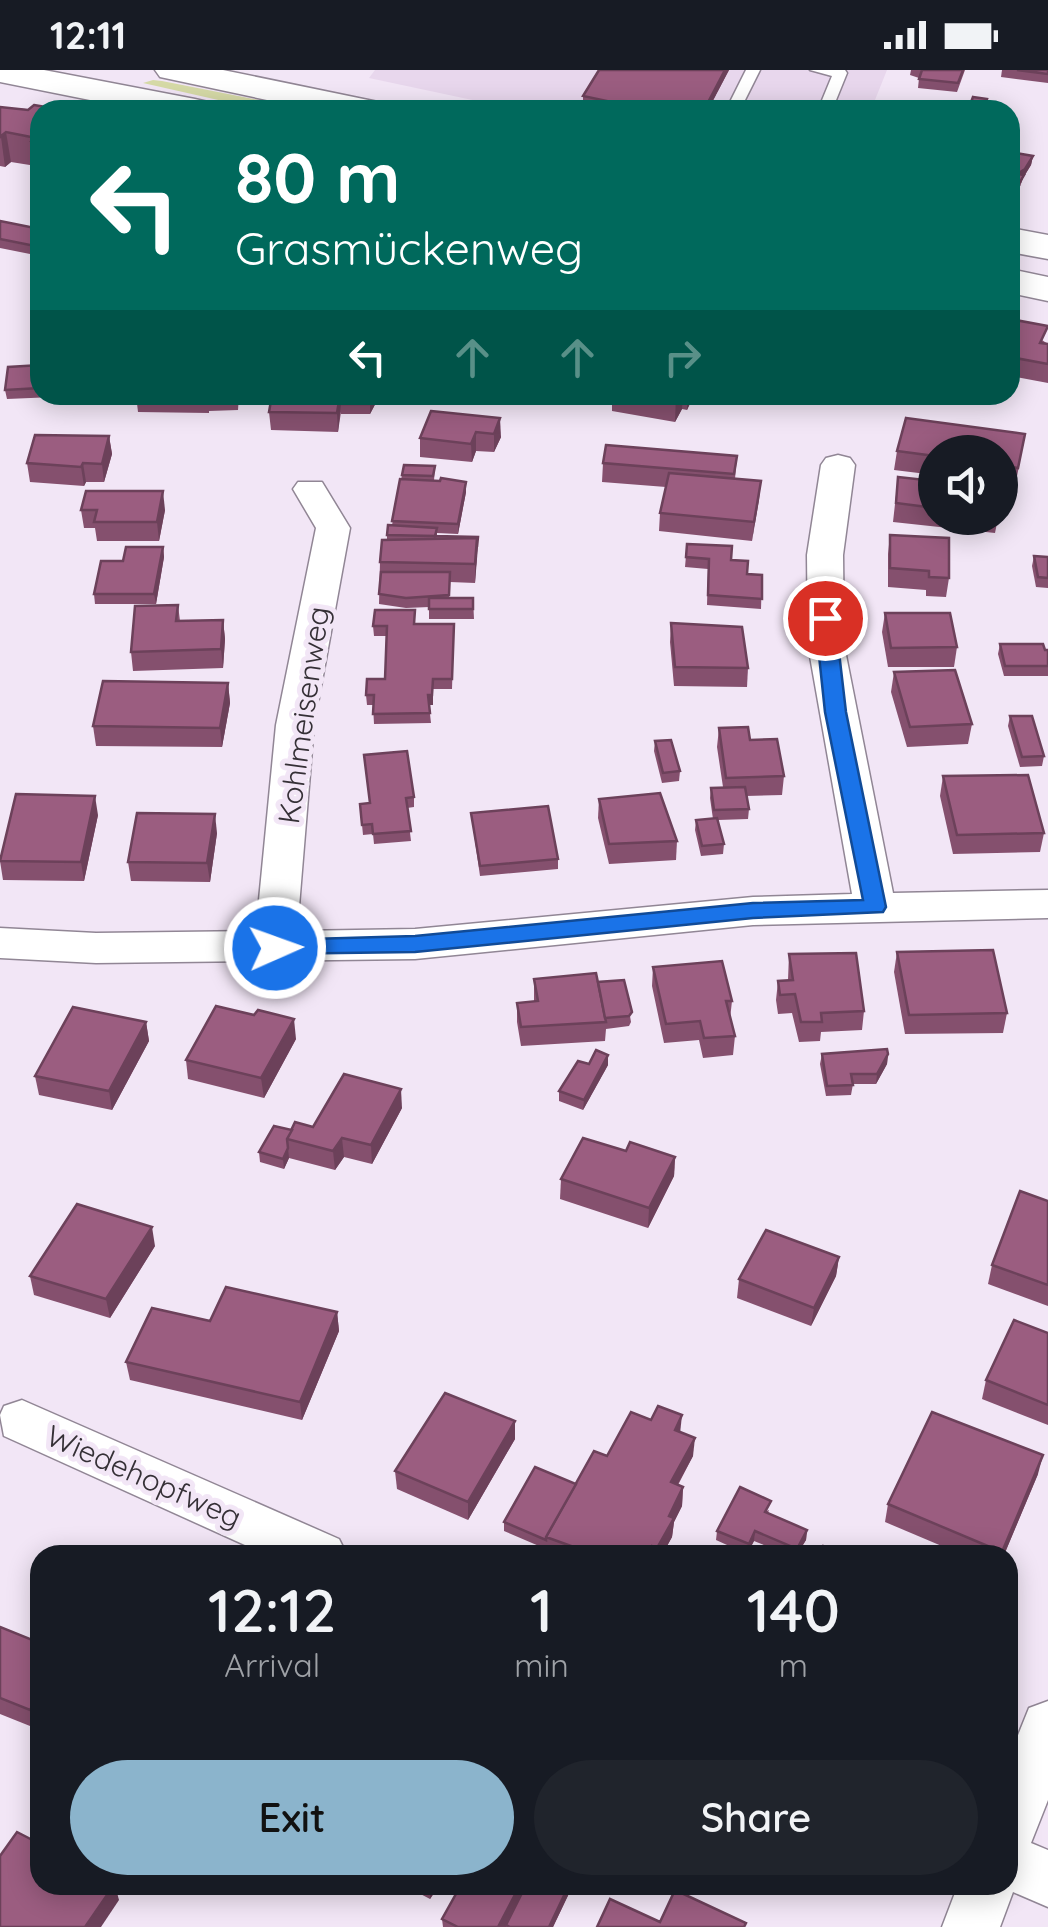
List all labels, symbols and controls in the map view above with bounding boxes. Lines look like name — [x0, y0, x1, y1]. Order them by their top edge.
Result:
text: 12:11 — [50, 11, 126, 59]
text: 80 m — [235, 133, 400, 221]
icon: left — [70, 140, 200, 270]
text: Grasmückenweg — [235, 220, 583, 276]
icon: left — [340, 330, 395, 385]
icon: ahead — [445, 330, 500, 385]
icon: ahead — [550, 330, 605, 385]
icon: right — [655, 330, 710, 385]
map controls — [918, 435, 1018, 535]
button: sound — [918, 435, 1018, 535]
pin — [783, 576, 868, 661]
icon: arrive — [798, 591, 853, 646]
street label: Kohlmeisenweg — [269, 604, 337, 826]
position arrow — [223, 896, 327, 1000]
street label: Wiedehopfweg — [40, 1416, 248, 1536]
text: 12:12 — [208, 1572, 336, 1647]
text: 1 — [530, 1572, 553, 1647]
text: 140 — [747, 1572, 840, 1647]
text: Arrival — [224, 1645, 320, 1685]
text: min — [514, 1645, 569, 1685]
text: m — [779, 1645, 808, 1685]
button: Exit — [70, 1760, 514, 1875]
button: Share — [534, 1760, 978, 1875]

